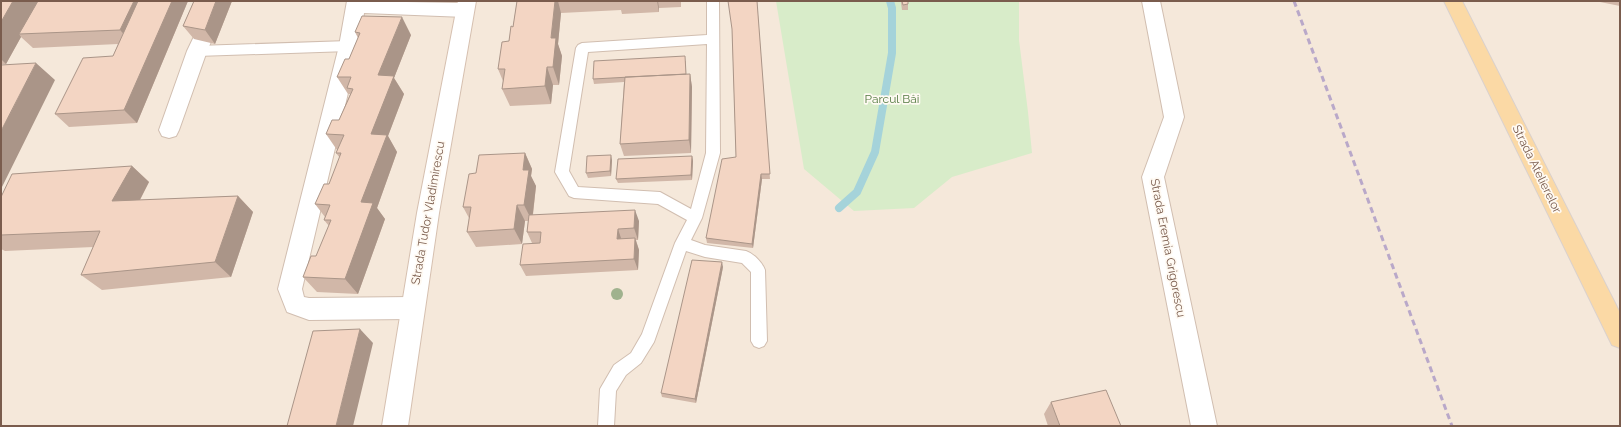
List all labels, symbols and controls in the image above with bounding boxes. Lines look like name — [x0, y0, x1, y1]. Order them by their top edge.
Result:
park label: Parcul Băi — [865, 92, 919, 106]
street label: Strada Atelierelor — [1510, 123, 1565, 216]
street label: Strada Tudor Vladimirescu — [408, 140, 448, 286]
street label: Strada Eremia Grigorescu — [1148, 177, 1188, 319]

